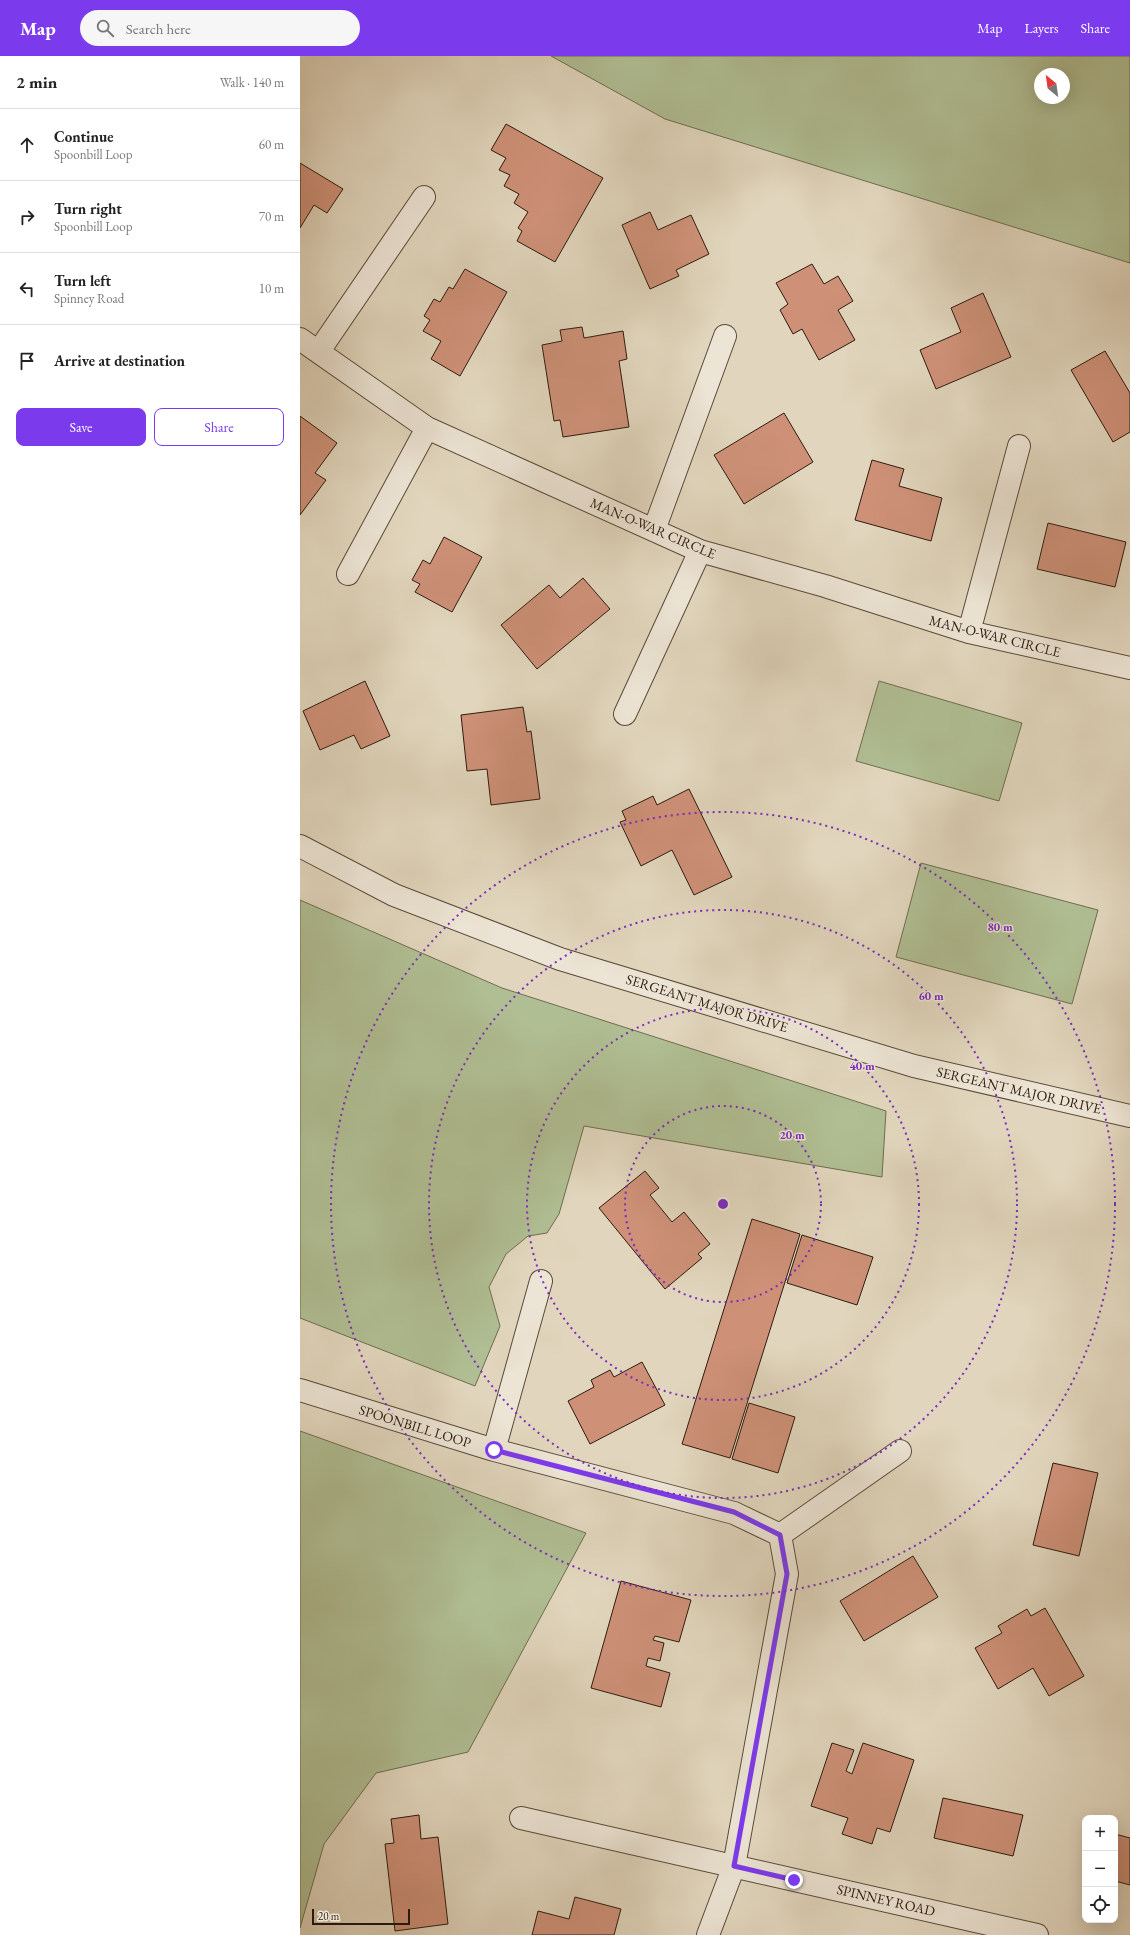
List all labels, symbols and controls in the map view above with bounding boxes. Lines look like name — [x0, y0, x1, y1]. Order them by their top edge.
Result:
search box — [80, 10, 360, 46]
text: Map — [20, 16, 56, 41]
icon: search — [94, 17, 116, 39]
text: Search here — [126, 19, 191, 38]
text: Map — [977, 19, 1002, 37]
text: Layers — [1024, 19, 1059, 37]
text: Share — [1081, 19, 1110, 37]
north arrow — [1034, 68, 1070, 104]
text: 2 min — [16, 71, 57, 93]
text: Walk · 140 m — [220, 74, 284, 91]
text: Continue — [54, 127, 114, 146]
icon: ahead — [16, 134, 38, 156]
text: 60 m — [259, 136, 284, 153]
text: Spoonbill Loop — [54, 146, 132, 163]
text: Turn right — [54, 199, 122, 218]
icon: right — [16, 206, 38, 228]
text: 70 m — [259, 208, 284, 225]
text: Spoonbill Loop — [54, 218, 132, 235]
text: Turn left — [54, 271, 111, 290]
icon: left — [16, 278, 38, 300]
text: 10 m — [259, 280, 284, 297]
text: Spinney Road — [54, 290, 124, 307]
icon: arrive — [16, 350, 38, 372]
text: Arrive at destination — [54, 351, 185, 370]
button: Save — [16, 408, 146, 446]
button: Share — [154, 408, 284, 446]
street label: MAN-O-WAR CIRCLE — [587, 493, 719, 563]
street label: MAN-O-WAR CIRCLE — [927, 611, 1063, 661]
text: 80 m — [987, 919, 1013, 935]
street label: SERGEANT MAJOR DRIVE — [624, 970, 790, 1036]
text: 60 m — [918, 988, 944, 1004]
text: 40 m — [849, 1058, 875, 1074]
street label: SERGEANT MAJOR DRIVE — [935, 1062, 1103, 1118]
text: 20 m — [779, 1127, 805, 1143]
centre of rings — [716, 1197, 730, 1211]
street label: SPOONBILL LOOP — [357, 1400, 473, 1452]
route start — [485, 1441, 503, 1459]
map controls — [1082, 1815, 1118, 1923]
button: + — [1082, 1815, 1118, 1851]
button: − — [1082, 1851, 1118, 1887]
route end — [785, 1871, 803, 1889]
street label: SPINNEY ROAD — [835, 1880, 937, 1920]
button: locate — [1082, 1887, 1118, 1923]
scale bar — [312, 1907, 410, 1926]
text: 20 m — [318, 1909, 339, 1923]

